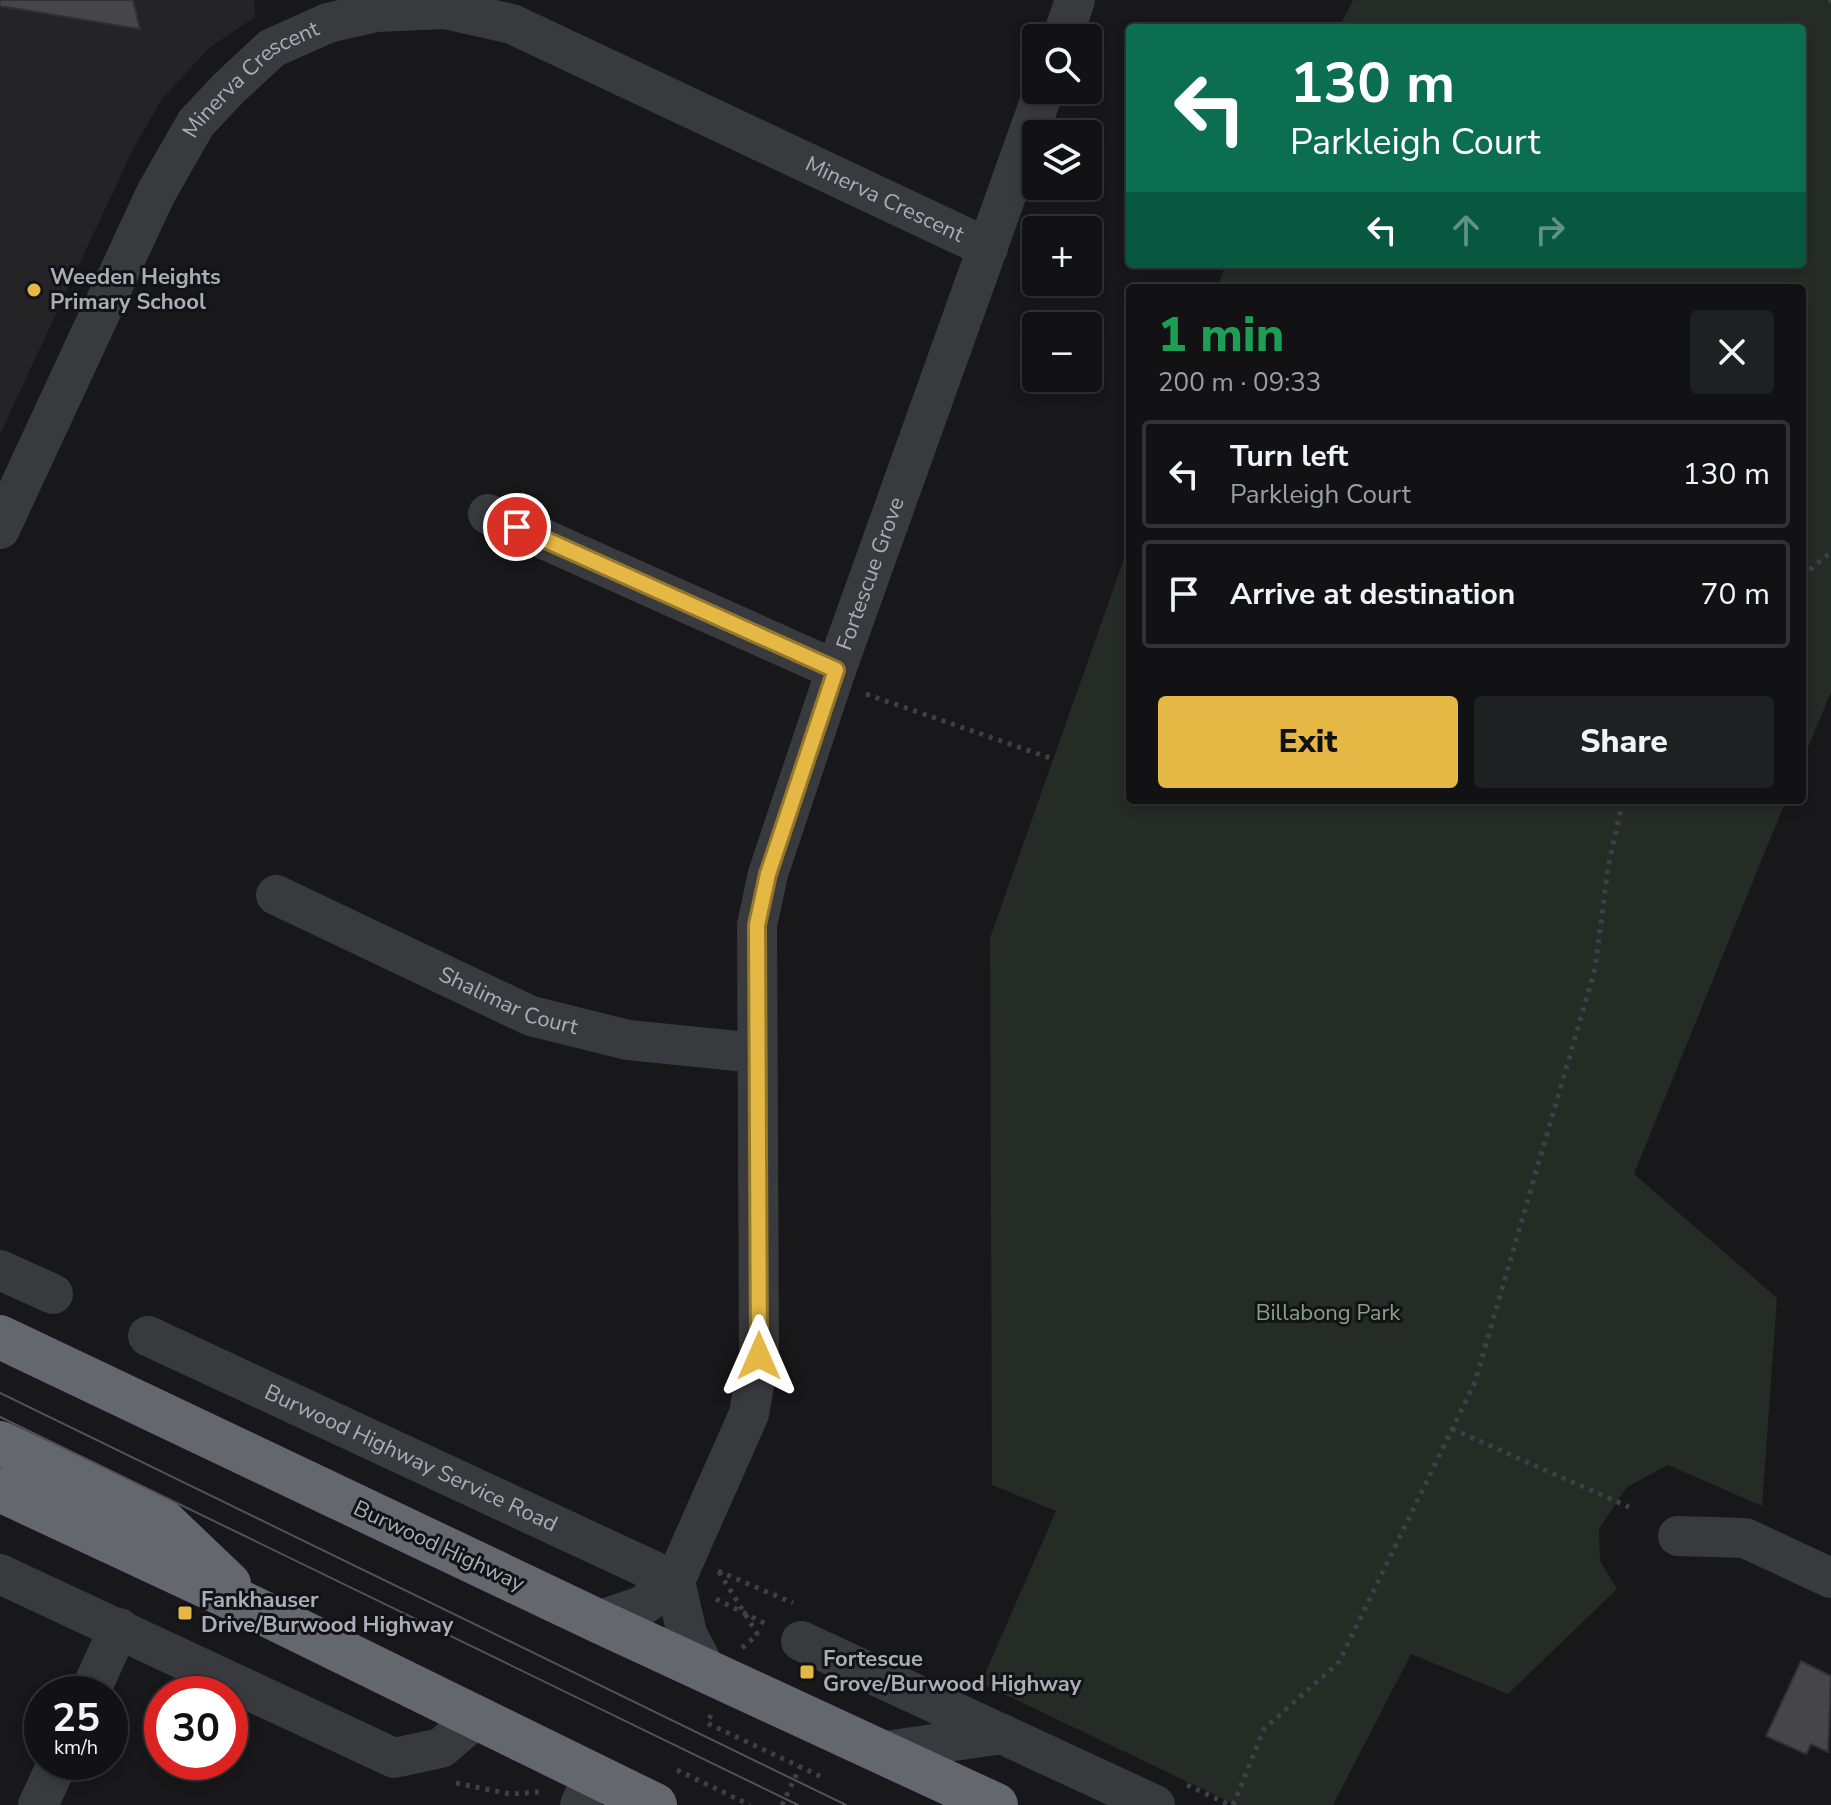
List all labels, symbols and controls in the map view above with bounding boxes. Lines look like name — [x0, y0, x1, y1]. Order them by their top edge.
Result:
street label: Minerva Crescent — [176, 14, 324, 143]
map controls — [1022, 24, 1102, 392]
button: search — [1022, 24, 1102, 104]
text: 130 m — [1290, 45, 1455, 122]
icon: left — [1158, 56, 1262, 160]
text: Parkleigh Court — [1290, 118, 1540, 167]
button: layers — [1022, 120, 1102, 200]
street label: Minerva Crescent — [800, 149, 969, 250]
icon: left — [1360, 208, 1404, 252]
icon: ahead — [1444, 208, 1488, 252]
icon: right — [1528, 208, 1572, 252]
button: + — [1022, 216, 1102, 296]
place label: Weeden Heights Primary School — [50, 262, 221, 317]
marker: Weeden Heights Primary School — [25, 281, 43, 299]
text: 1 min — [1158, 302, 1284, 368]
button: close — [1690, 310, 1774, 394]
button: − — [1022, 312, 1102, 392]
text: 200 m · 09:33 — [1158, 365, 1321, 400]
text: Turn left — [1230, 436, 1348, 477]
icon: left — [1162, 452, 1206, 496]
text: 130 m — [1683, 454, 1770, 495]
text: Parkleigh Court — [1230, 477, 1411, 512]
pin — [483, 493, 551, 561]
street label: Fortescue Grove — [829, 493, 912, 654]
icon: arrive — [495, 505, 539, 549]
icon: arrive — [1162, 572, 1206, 616]
text: Arrive at destination — [1230, 574, 1515, 615]
text: 70 m — [1701, 574, 1770, 615]
button: Exit — [1158, 696, 1458, 788]
button: Share — [1474, 696, 1774, 788]
street label: Shalimar Court — [434, 959, 581, 1042]
park label: Billabong Park — [1256, 1298, 1401, 1328]
position arrow — [717, 1314, 801, 1398]
street label: Burwood Highway Service Road — [260, 1377, 562, 1539]
street label: Burwood Highway — [349, 1493, 530, 1599]
place label: Fankhauser Drive/Burwood Highway — [201, 1585, 454, 1640]
marker: Fankhauser Drive/Burwood Highway — [176, 1604, 194, 1622]
place label: Fortescue Grove/Burwood Highway — [823, 1644, 1082, 1699]
marker: Fortescue Grove/Burwood Highway — [798, 1663, 816, 1681]
speed limit sign: 30 — [144, 1676, 248, 1780]
text: 25 — [52, 1691, 100, 1745]
text: km/h — [54, 1734, 98, 1761]

